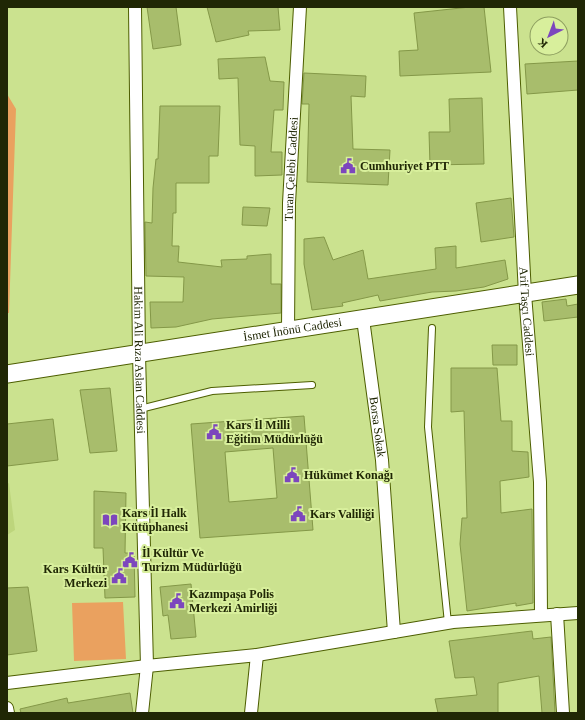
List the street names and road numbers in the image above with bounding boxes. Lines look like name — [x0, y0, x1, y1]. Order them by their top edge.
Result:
street label: Turan Çelebi Caddesi — [282, 116, 301, 221]
street label: Arif Taşçı Caddesi — [517, 266, 537, 357]
street label: Hakim Ali Rıza Aslan Caddesi — [131, 286, 148, 435]
street label: İsmet İnönü Caddesi — [242, 315, 343, 344]
street label: Borsa Sokak — [367, 396, 389, 458]

